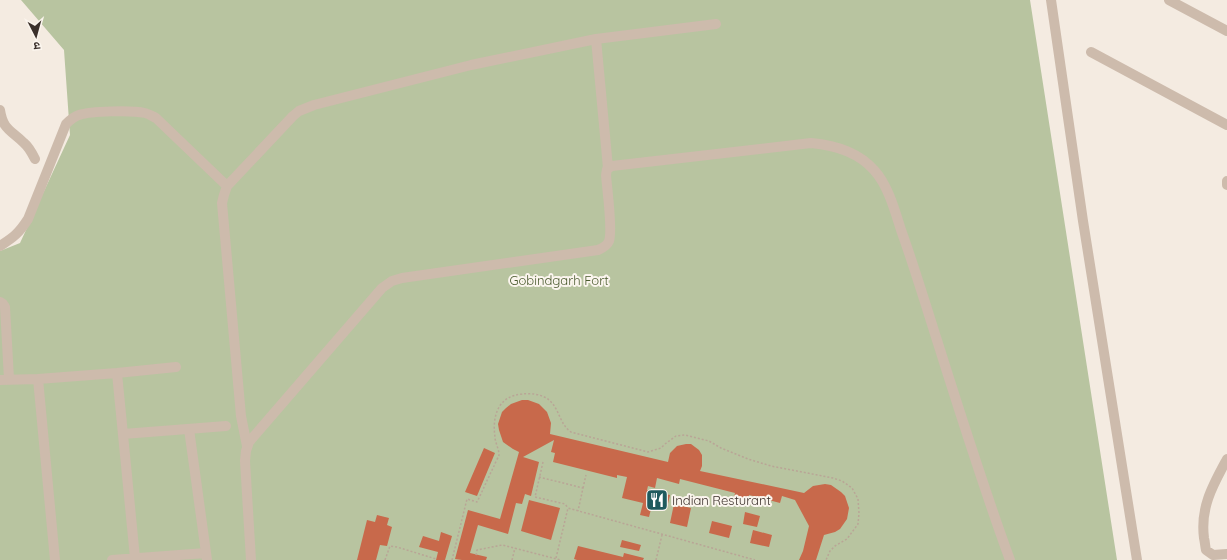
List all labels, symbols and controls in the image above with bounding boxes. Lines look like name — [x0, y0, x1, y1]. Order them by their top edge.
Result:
north arrow — [16, 16, 56, 56]
text: उ — [33, 39, 41, 53]
park label: Gobindgarh Fort — [509, 272, 609, 288]
restaurant icon: Indian Resturant — [644, 487, 670, 513]
place label: Indian Resturant — [672, 492, 771, 508]

